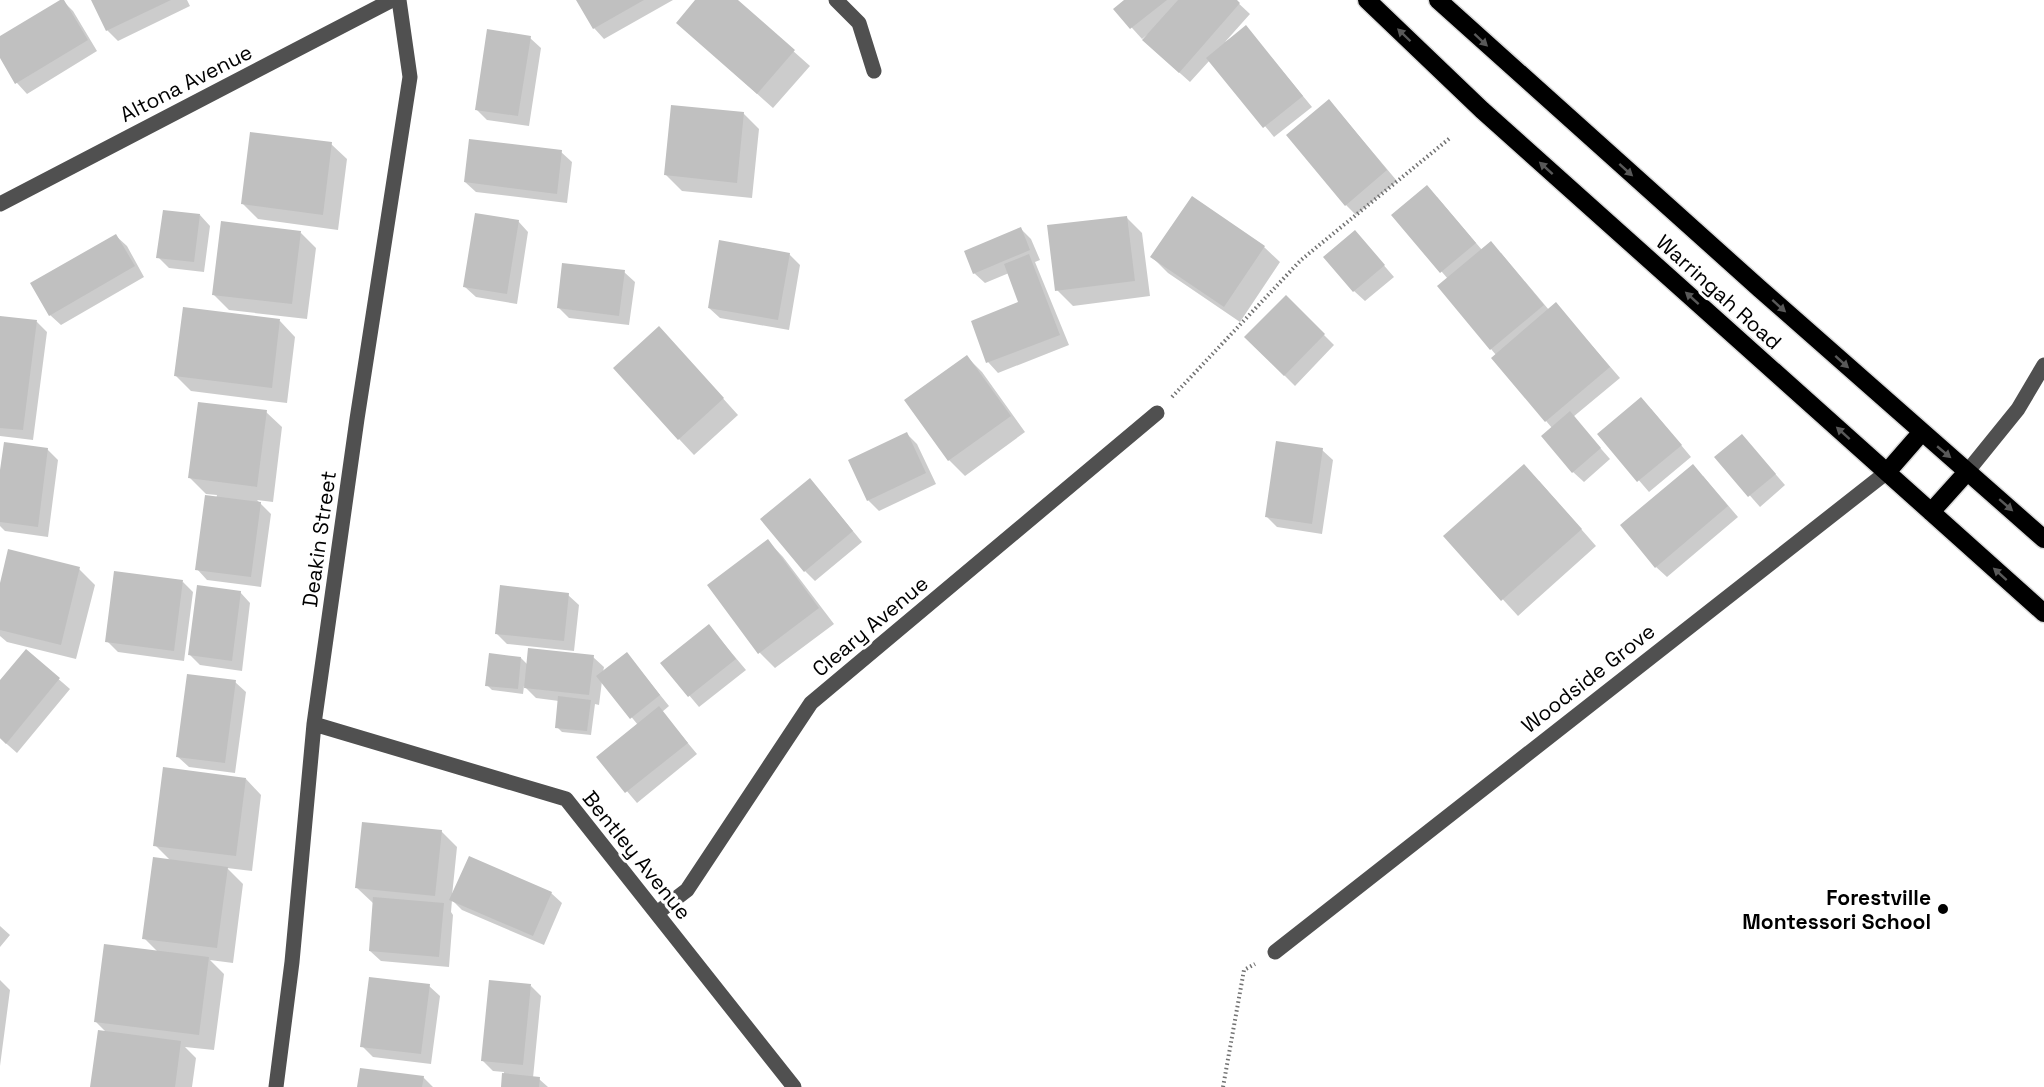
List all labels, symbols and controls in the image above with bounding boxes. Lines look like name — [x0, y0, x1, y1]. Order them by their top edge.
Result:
one-way arrow — [1397, 29, 1412, 42]
one-way arrow — [1474, 33, 1489, 47]
street label: Altona Avenue — [115, 38, 257, 128]
one-way arrow — [1539, 161, 1554, 175]
one-way arrow — [1618, 163, 1633, 176]
street label: Warringah Road — [1651, 229, 1787, 355]
one-way arrow — [1685, 292, 1700, 305]
one-way arrow — [1771, 299, 1786, 312]
one-way arrow — [1834, 355, 1849, 368]
one-way arrow — [1836, 427, 1851, 440]
one-way arrow — [1936, 445, 1951, 458]
street label: Deakin Street — [296, 469, 342, 609]
one-way arrow — [1998, 498, 2013, 511]
one-way arrow — [1993, 568, 2008, 581]
street label: Cleary Avenue — [806, 570, 934, 682]
street label: Woodside Grove — [1516, 617, 1660, 739]
street label: Bentley Avenue — [577, 785, 697, 925]
place label: Forestville Montessori School — [1742, 884, 1931, 935]
marker: Forestville Montessori School — [1936, 902, 1950, 916]

